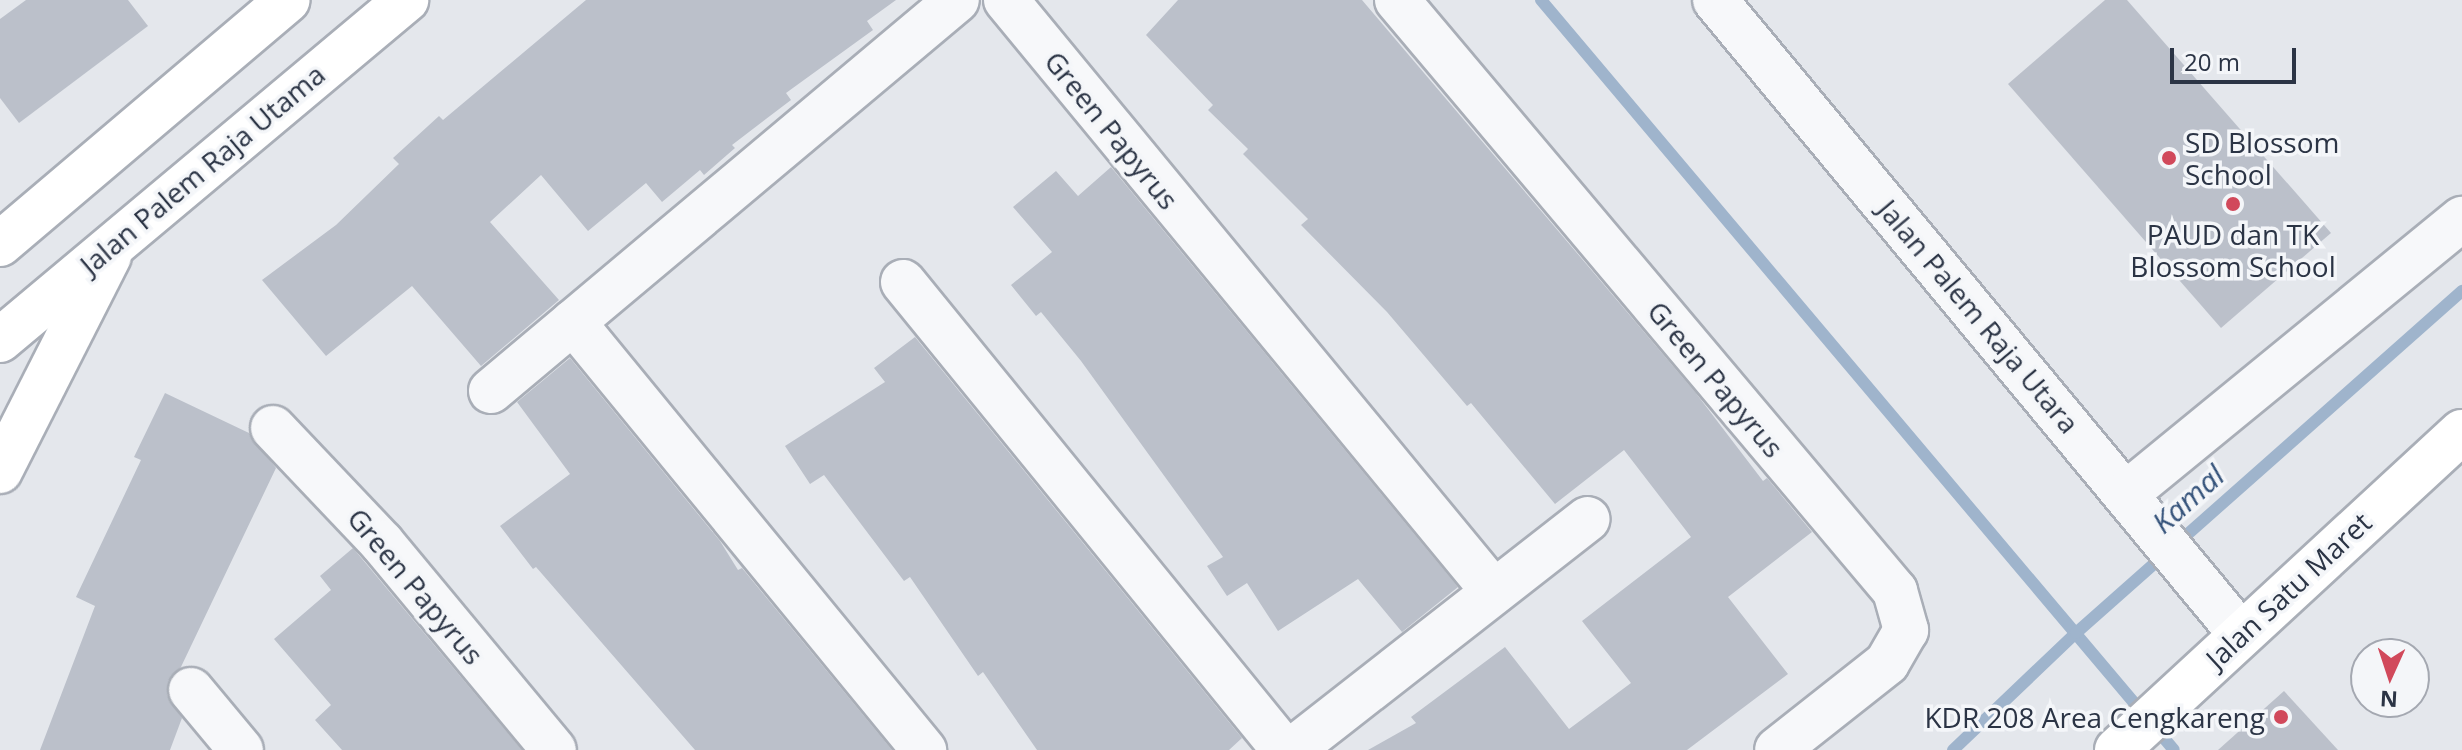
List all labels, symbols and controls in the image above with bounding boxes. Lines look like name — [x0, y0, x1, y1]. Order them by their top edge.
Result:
scale bar — [2174, 32, 2300, 82]
street label: Green Papyrus — [1038, 44, 1186, 216]
text: 20 m — [2184, 45, 2240, 78]
street label: Jalan Palem Raja Utama — [73, 57, 331, 281]
place label: SD Blossom School — [2185, 125, 2339, 191]
marker: SD Blossom School — [2160, 149, 2178, 167]
street label: Jalan Palem Raja Utara — [1872, 193, 2086, 439]
marker: PAUD dan TK Blossom School — [2224, 195, 2242, 213]
place label: PAUD dan TK Blossom School — [2130, 217, 2336, 283]
street label: Green Papyrus — [1641, 294, 1791, 464]
water label: Kamal — [2145, 457, 2231, 541]
street label: Green Papyrus — [341, 501, 491, 671]
street label: Jalan Satu Maret — [2199, 505, 2377, 675]
north arrow — [2350, 638, 2430, 718]
text: N — [2379, 685, 2399, 715]
place label: KDR 208 Area Cengkareng — [1924, 700, 2265, 734]
marker: KDR 208 Area Cengkareng — [2272, 708, 2290, 726]

